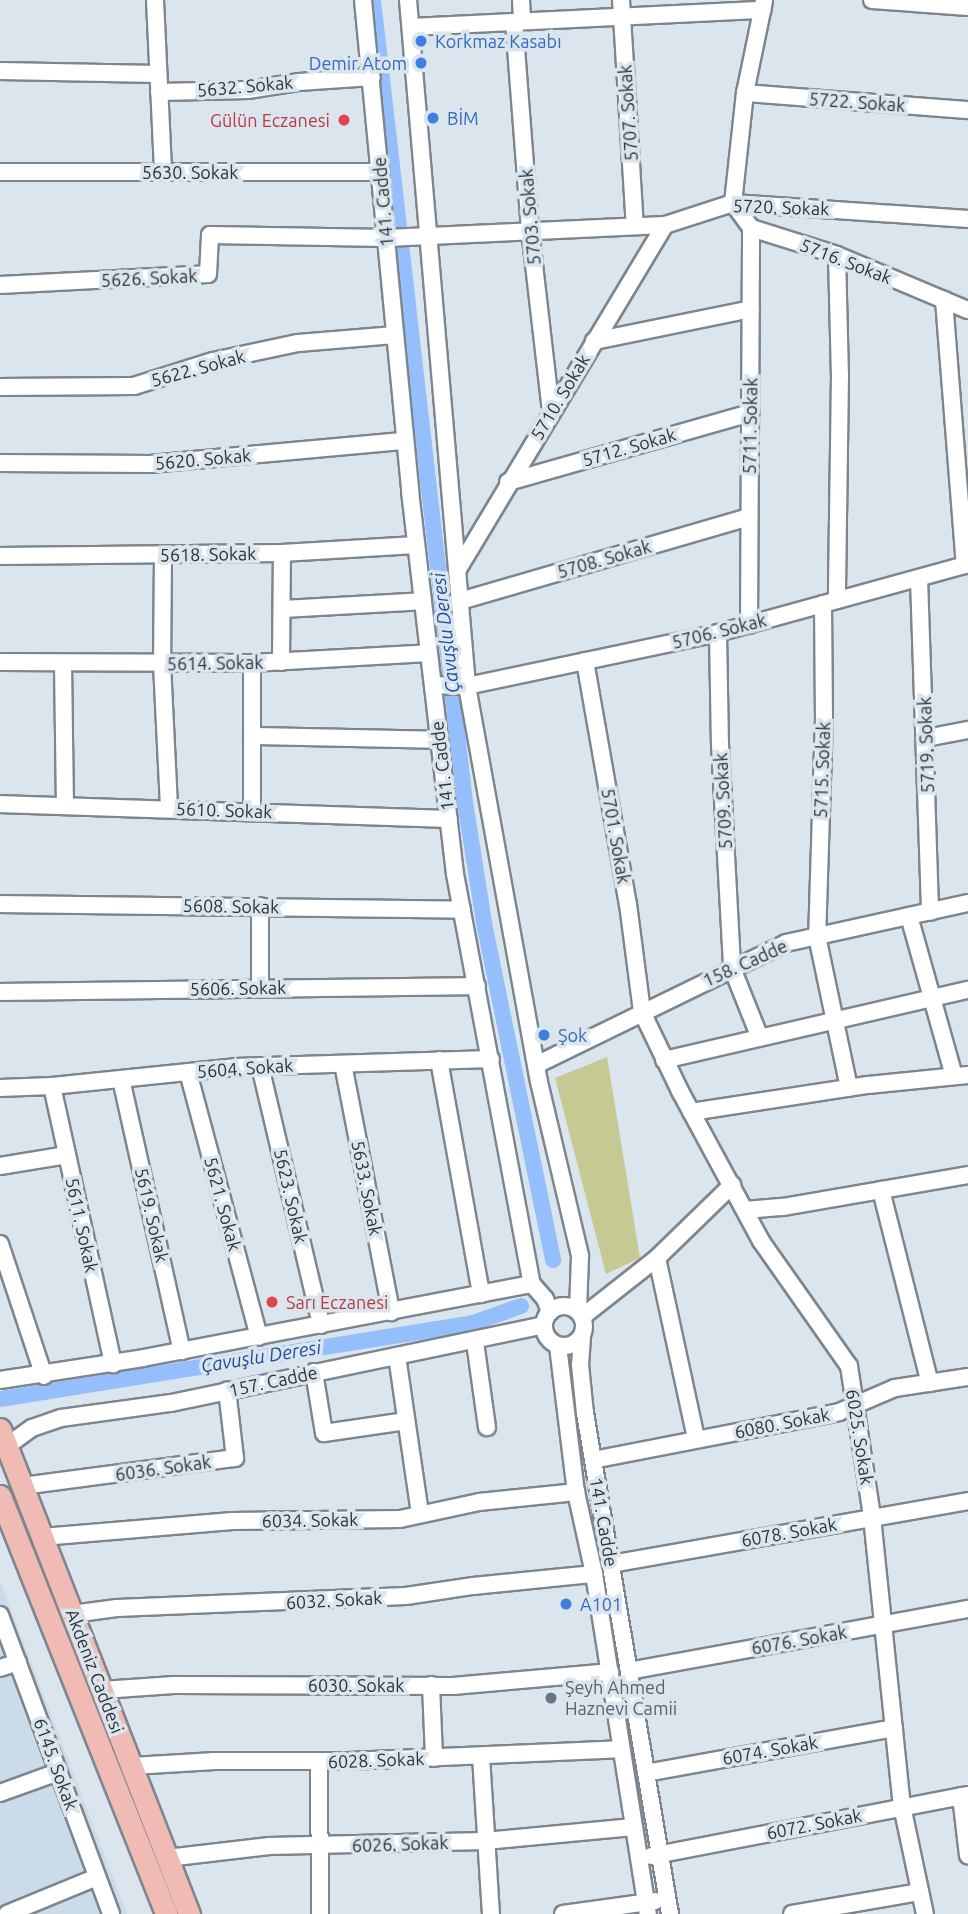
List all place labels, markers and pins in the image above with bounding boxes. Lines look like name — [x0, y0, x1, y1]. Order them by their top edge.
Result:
place label: Korkmaz Kasabı — [435, 30, 562, 52]
marker: Korkmaz Kasabı — [413, 33, 429, 49]
place label: Demir Atom — [309, 52, 407, 74]
marker: Demir Atom — [413, 55, 429, 71]
place label: BİM — [447, 107, 479, 129]
place label: Gülün Eczanesi — [210, 109, 330, 131]
marker: BİM — [425, 110, 441, 126]
marker: Gülün Eczanesi — [336, 112, 352, 128]
place label: Şok — [558, 1024, 587, 1046]
marker: Şok — [536, 1027, 552, 1043]
place label: Sarı Eczanesi — [286, 1291, 388, 1313]
marker: Sarı Eczanesi — [264, 1294, 280, 1310]
place label: A101 — [580, 1593, 622, 1615]
marker: A101 — [558, 1596, 574, 1612]
place label: Şeyh Ahmed Haznevi Camii — [565, 1677, 677, 1720]
marker: Şeyh Ahmed Haznevi Camii — [543, 1690, 559, 1706]

